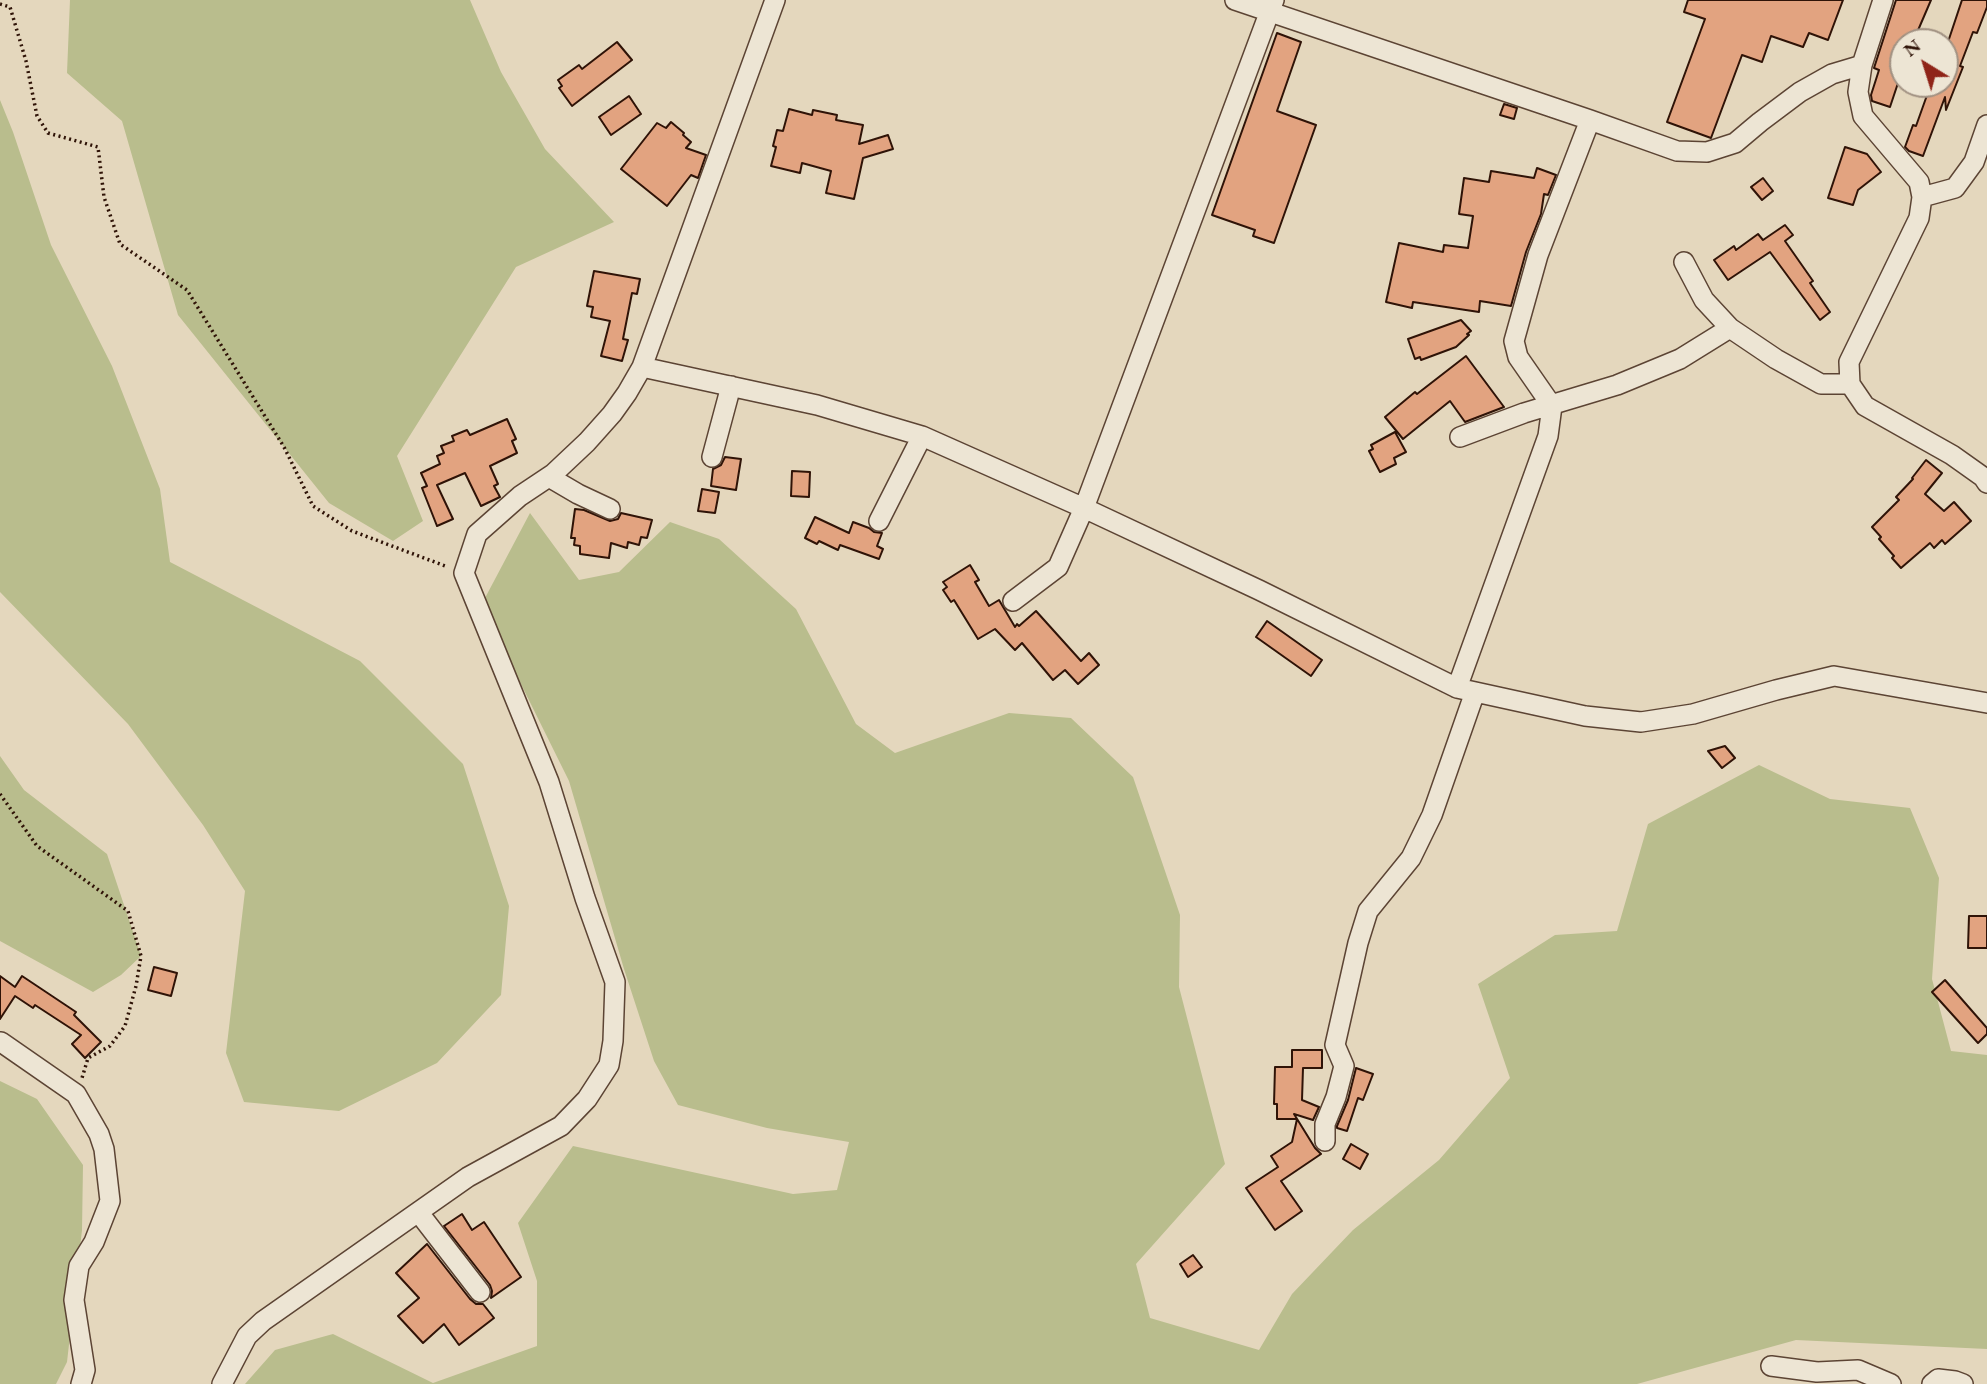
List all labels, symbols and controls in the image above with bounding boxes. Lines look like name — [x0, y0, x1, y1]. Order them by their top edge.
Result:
north arrow — [1889, 28, 1959, 98]
text: N — [1898, 33, 1926, 62]

